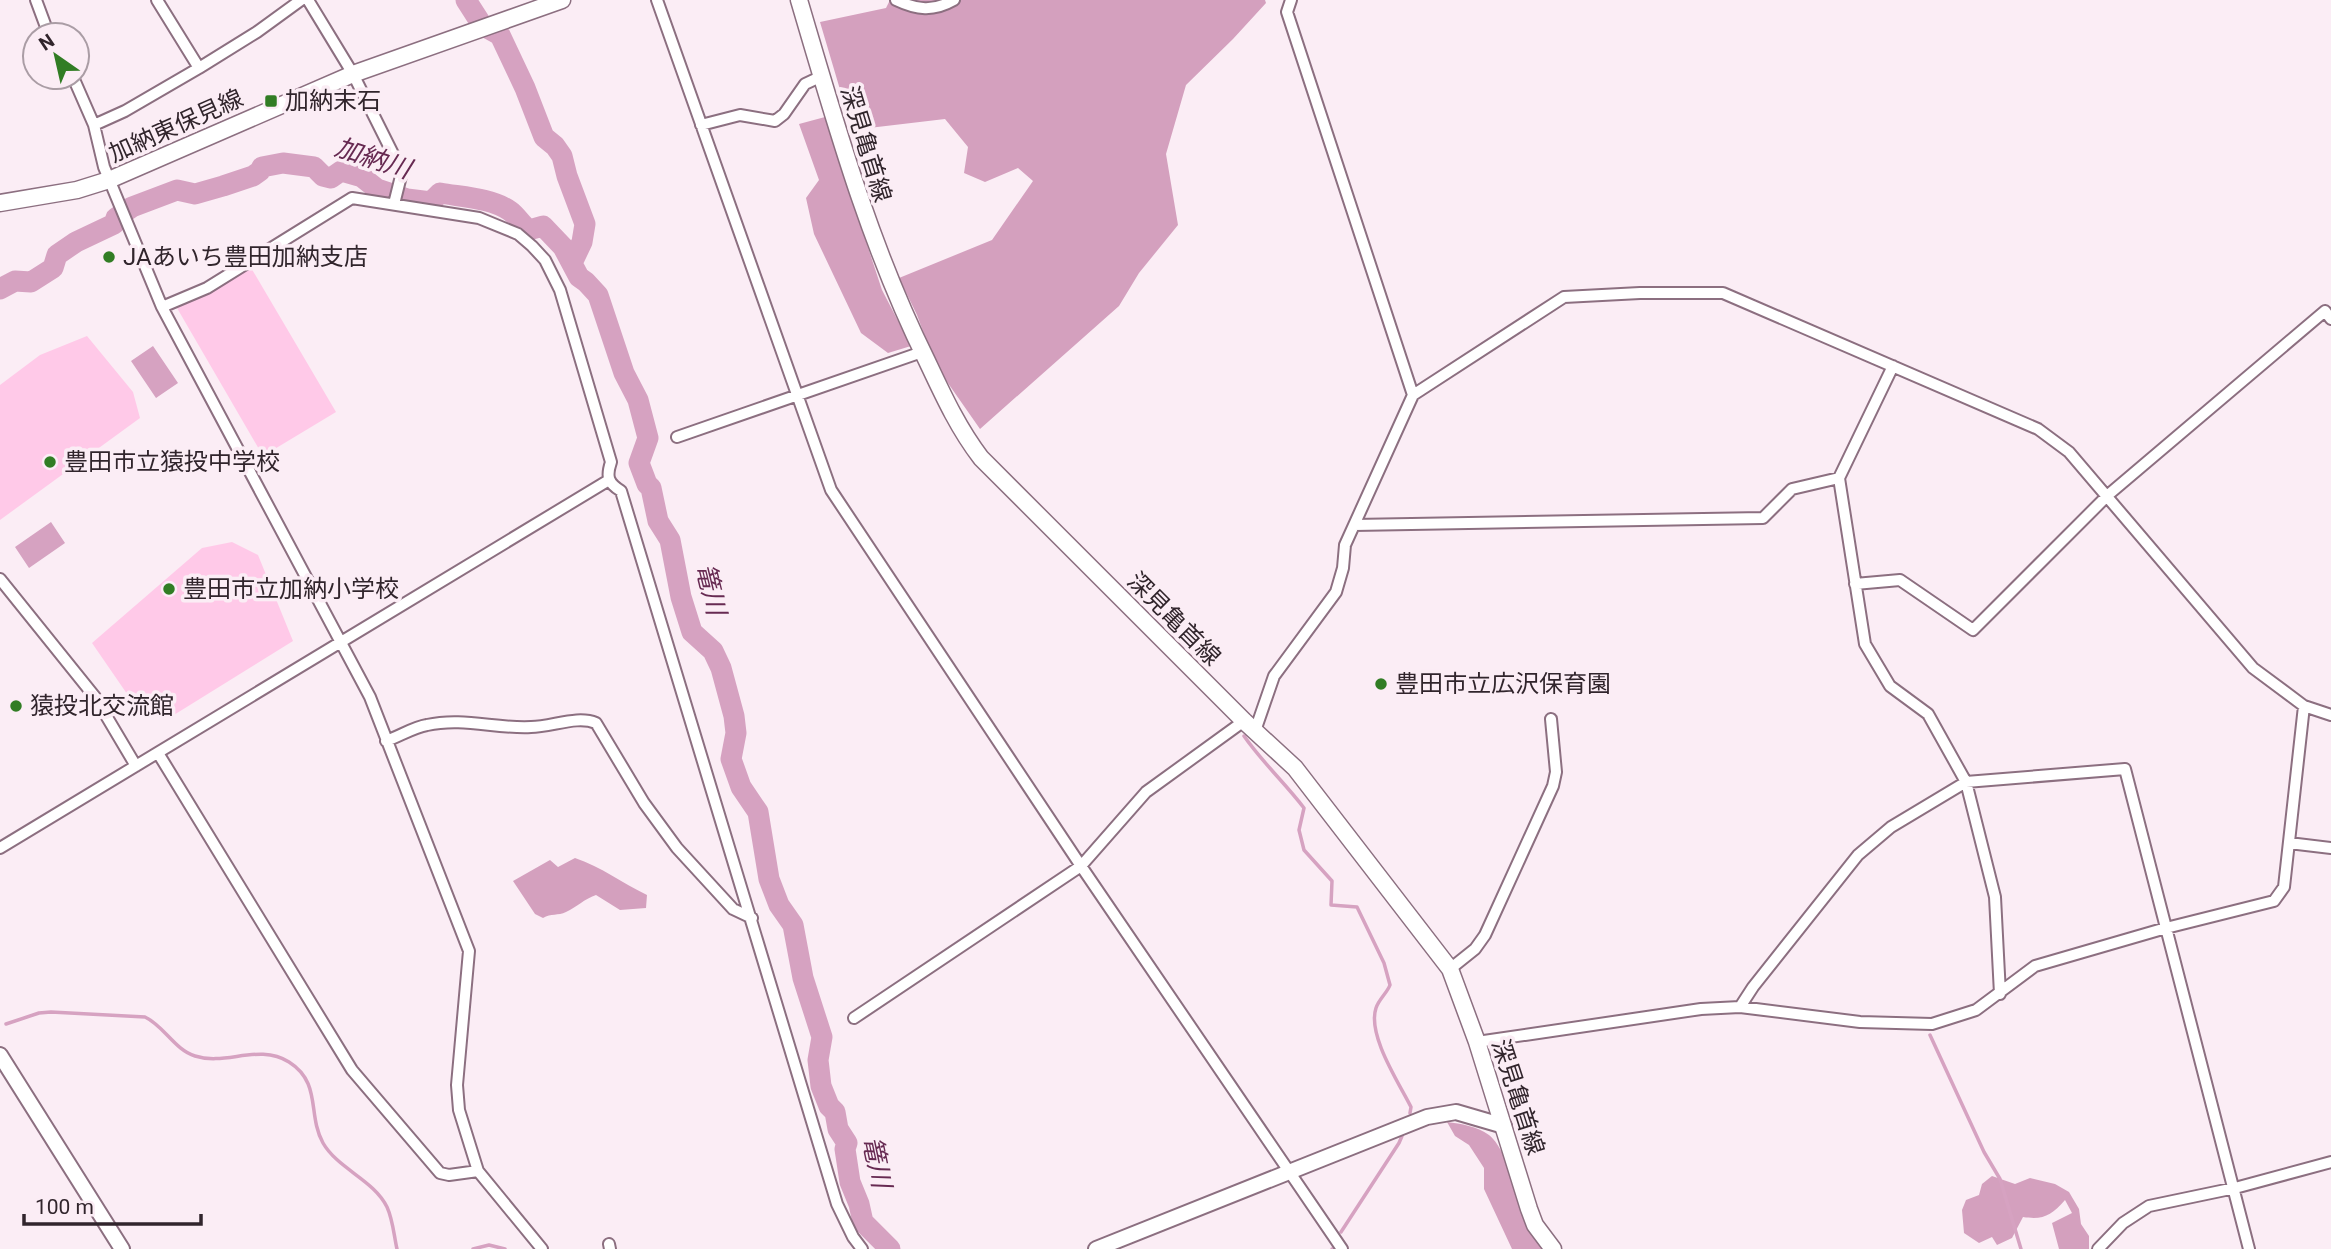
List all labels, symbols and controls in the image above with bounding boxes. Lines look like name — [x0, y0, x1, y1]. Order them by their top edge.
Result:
north arrow — [21, 21, 91, 91]
text: N — [35, 29, 59, 56]
street label: 深見亀首線 — [835, 83, 897, 205]
street label: 加納東保見線 — [105, 84, 247, 168]
place label: 加納末石 — [285, 87, 381, 115]
marker: 加納末石 — [263, 93, 279, 109]
water label: 加納川 — [331, 132, 418, 185]
place label: JAあいち豊田加納支店 — [123, 243, 368, 271]
marker: JAあいち豊田加納支店 — [101, 249, 117, 265]
place label: 豊田市立猿投中学校 — [64, 448, 280, 476]
marker: 豊田市立猿投中学校 — [42, 454, 58, 470]
water label: 篭川 — [690, 560, 733, 621]
street label: 深見亀首線 — [1122, 567, 1226, 671]
place label: 豊田市立加納小学校 — [183, 575, 399, 603]
marker: 豊田市立加納小学校 — [161, 581, 177, 597]
place label: 豊田市立広沢保育園 — [1395, 670, 1611, 698]
marker: 豊田市立広沢保育園 — [1373, 676, 1389, 692]
place label: 猿投北交流館 — [30, 692, 174, 720]
marker: 猿投北交流館 — [8, 698, 24, 714]
street label: 深見亀首線 — [1486, 1036, 1550, 1158]
water label: 篭川 — [857, 1133, 898, 1193]
scale bar — [24, 1182, 201, 1226]
text: 100 m — [35, 1195, 94, 1219]

